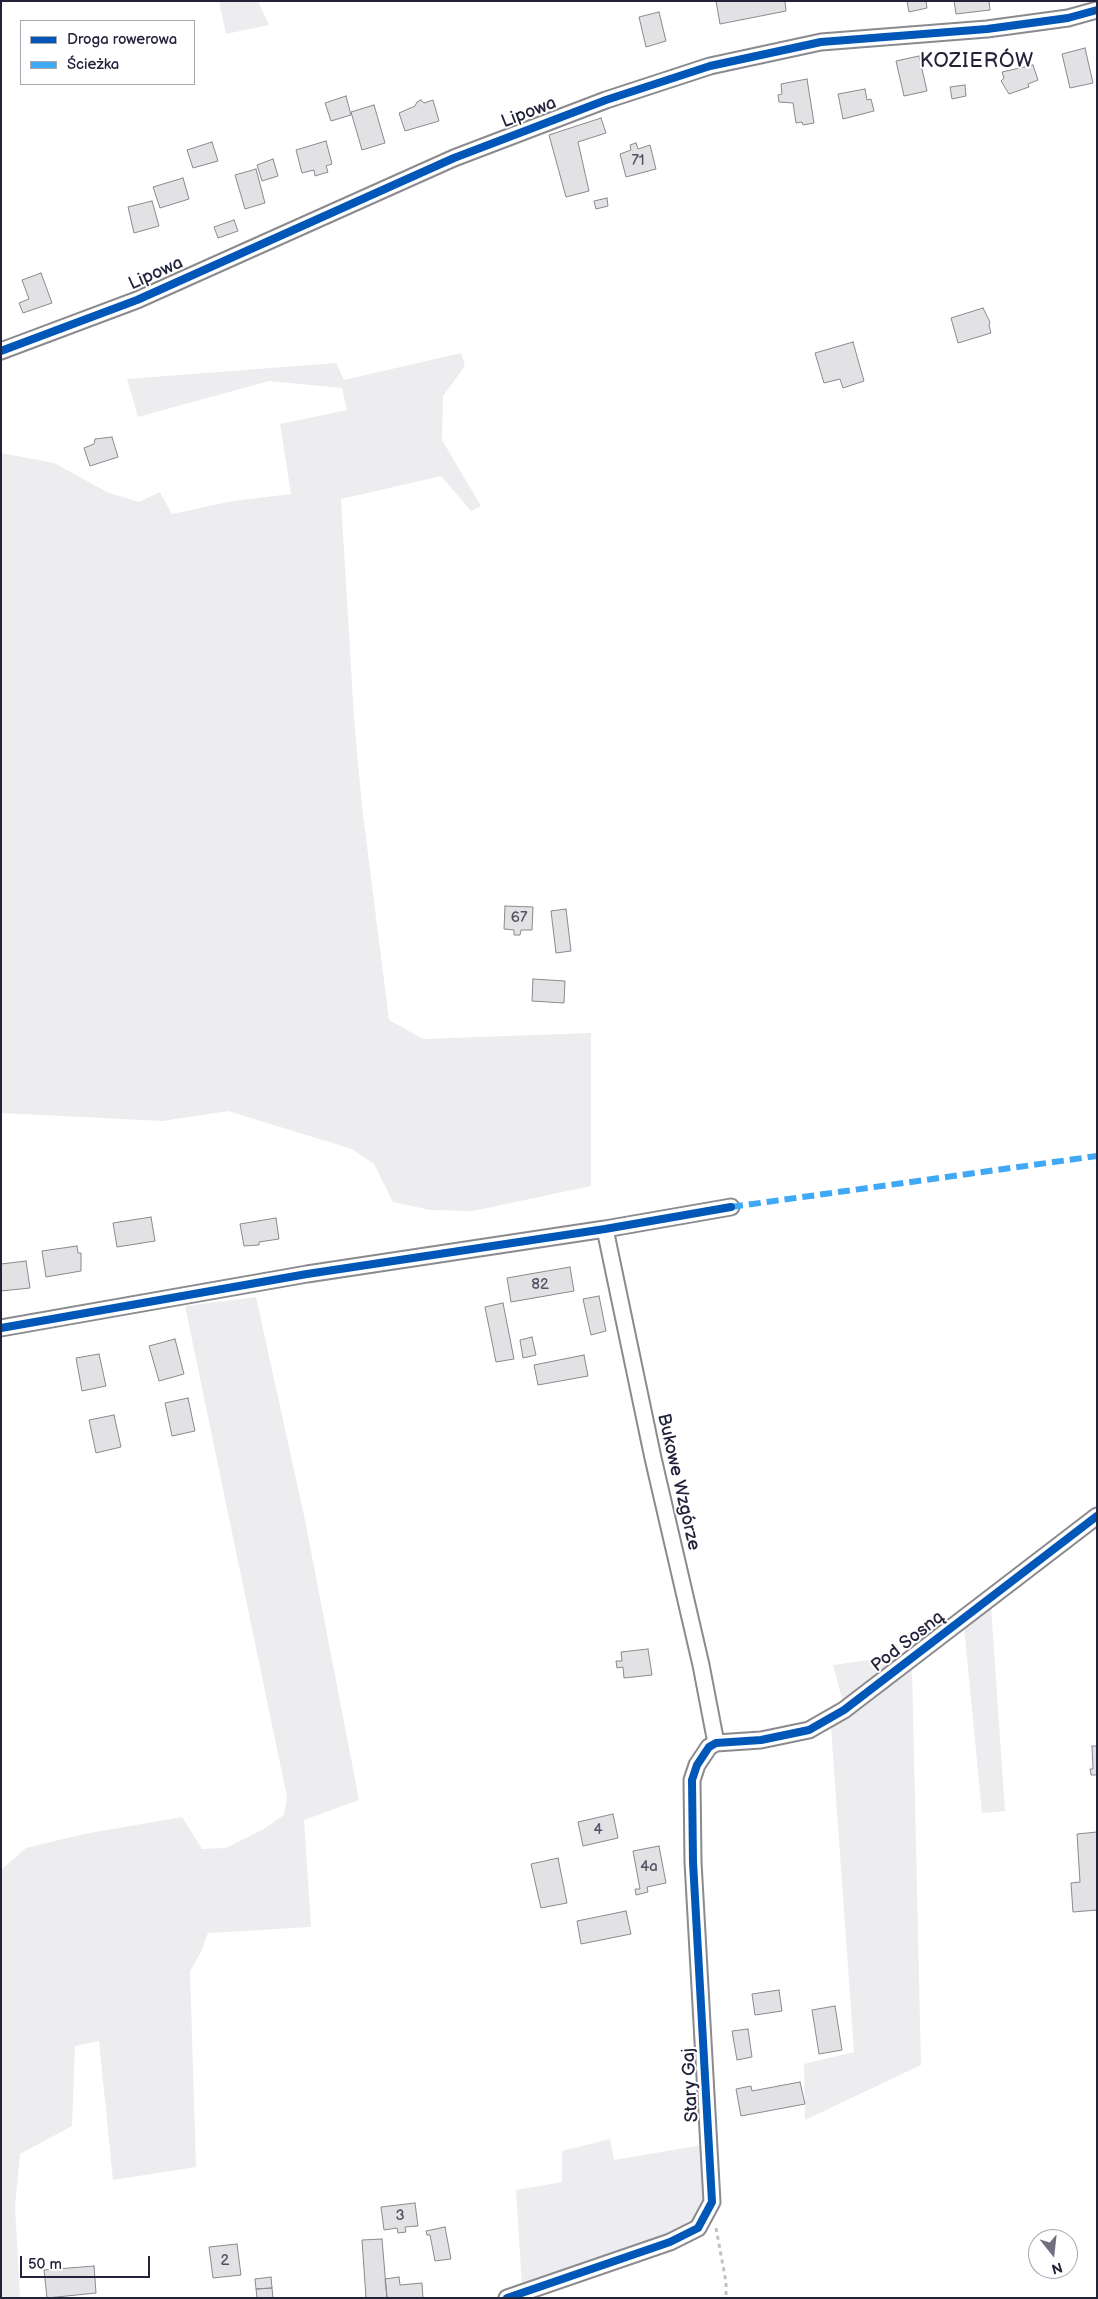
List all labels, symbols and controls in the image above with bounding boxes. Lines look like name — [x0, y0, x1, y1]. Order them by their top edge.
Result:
legend — [20, 20, 195, 85]
text: Droga rowerowa — [67, 30, 177, 49]
district label: KOZIERÓW — [919, 50, 1035, 74]
text: Ścieżka — [67, 55, 119, 74]
street label: Lipowa — [498, 93, 560, 133]
house number: 71 — [631, 152, 645, 170]
street label: Lipowa — [125, 252, 187, 296]
house number: 67 — [511, 909, 527, 927]
house number: 82 — [531, 1276, 549, 1294]
street label: Bukowe Wzgórze — [652, 1411, 704, 1553]
street label: Pod Sosną — [867, 1607, 949, 1677]
house number: 4 — [593, 1821, 603, 1839]
house number: 4a — [640, 1858, 658, 1876]
street label: Stary Gaj — [678, 2047, 704, 2123]
house number: 3 — [395, 2207, 405, 2225]
north arrow — [1028, 2229, 1078, 2279]
scale bar — [22, 2246, 152, 2278]
house number: 2 — [221, 2252, 229, 2270]
text: 50 m — [28, 2255, 62, 2274]
text: N — [1050, 2258, 1064, 2278]

